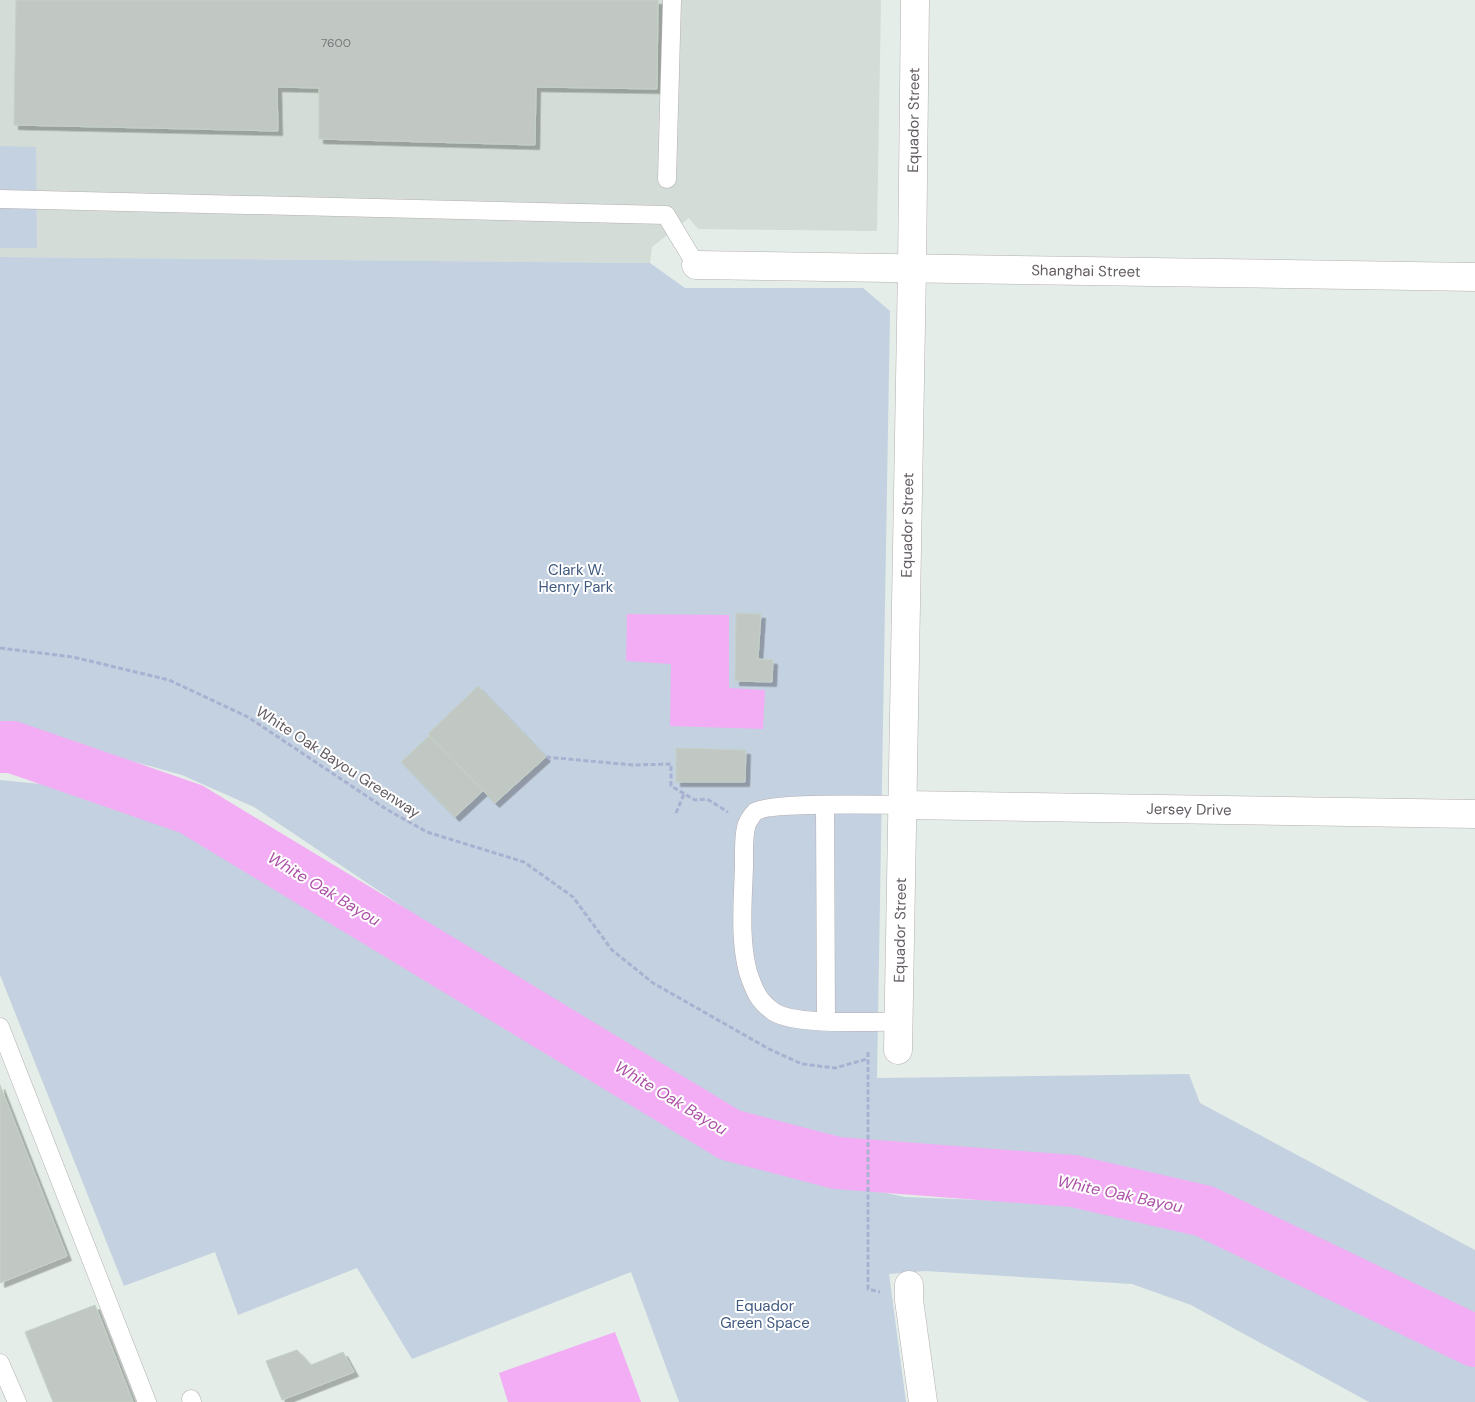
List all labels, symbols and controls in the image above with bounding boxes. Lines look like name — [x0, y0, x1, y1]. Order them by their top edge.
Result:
house number: 7600 — [321, 35, 351, 51]
street label: Equador Street — [903, 67, 924, 173]
street label: Shanghai Street — [1031, 260, 1141, 282]
street label: Equador Street — [896, 472, 918, 578]
park label: Clark W. Henry Park — [539, 560, 614, 597]
street label: White Oak Bayou Greenway — [252, 701, 425, 823]
street label: Jersey Drive — [1146, 799, 1232, 820]
water label: White Oak Bayou — [264, 847, 384, 931]
street label: Equador Street — [889, 877, 911, 983]
water label: White Oak Bayou — [611, 1056, 731, 1140]
water label: White Oak Bayou — [1055, 1170, 1185, 1218]
park label: Equador Green Space — [720, 1296, 810, 1333]

